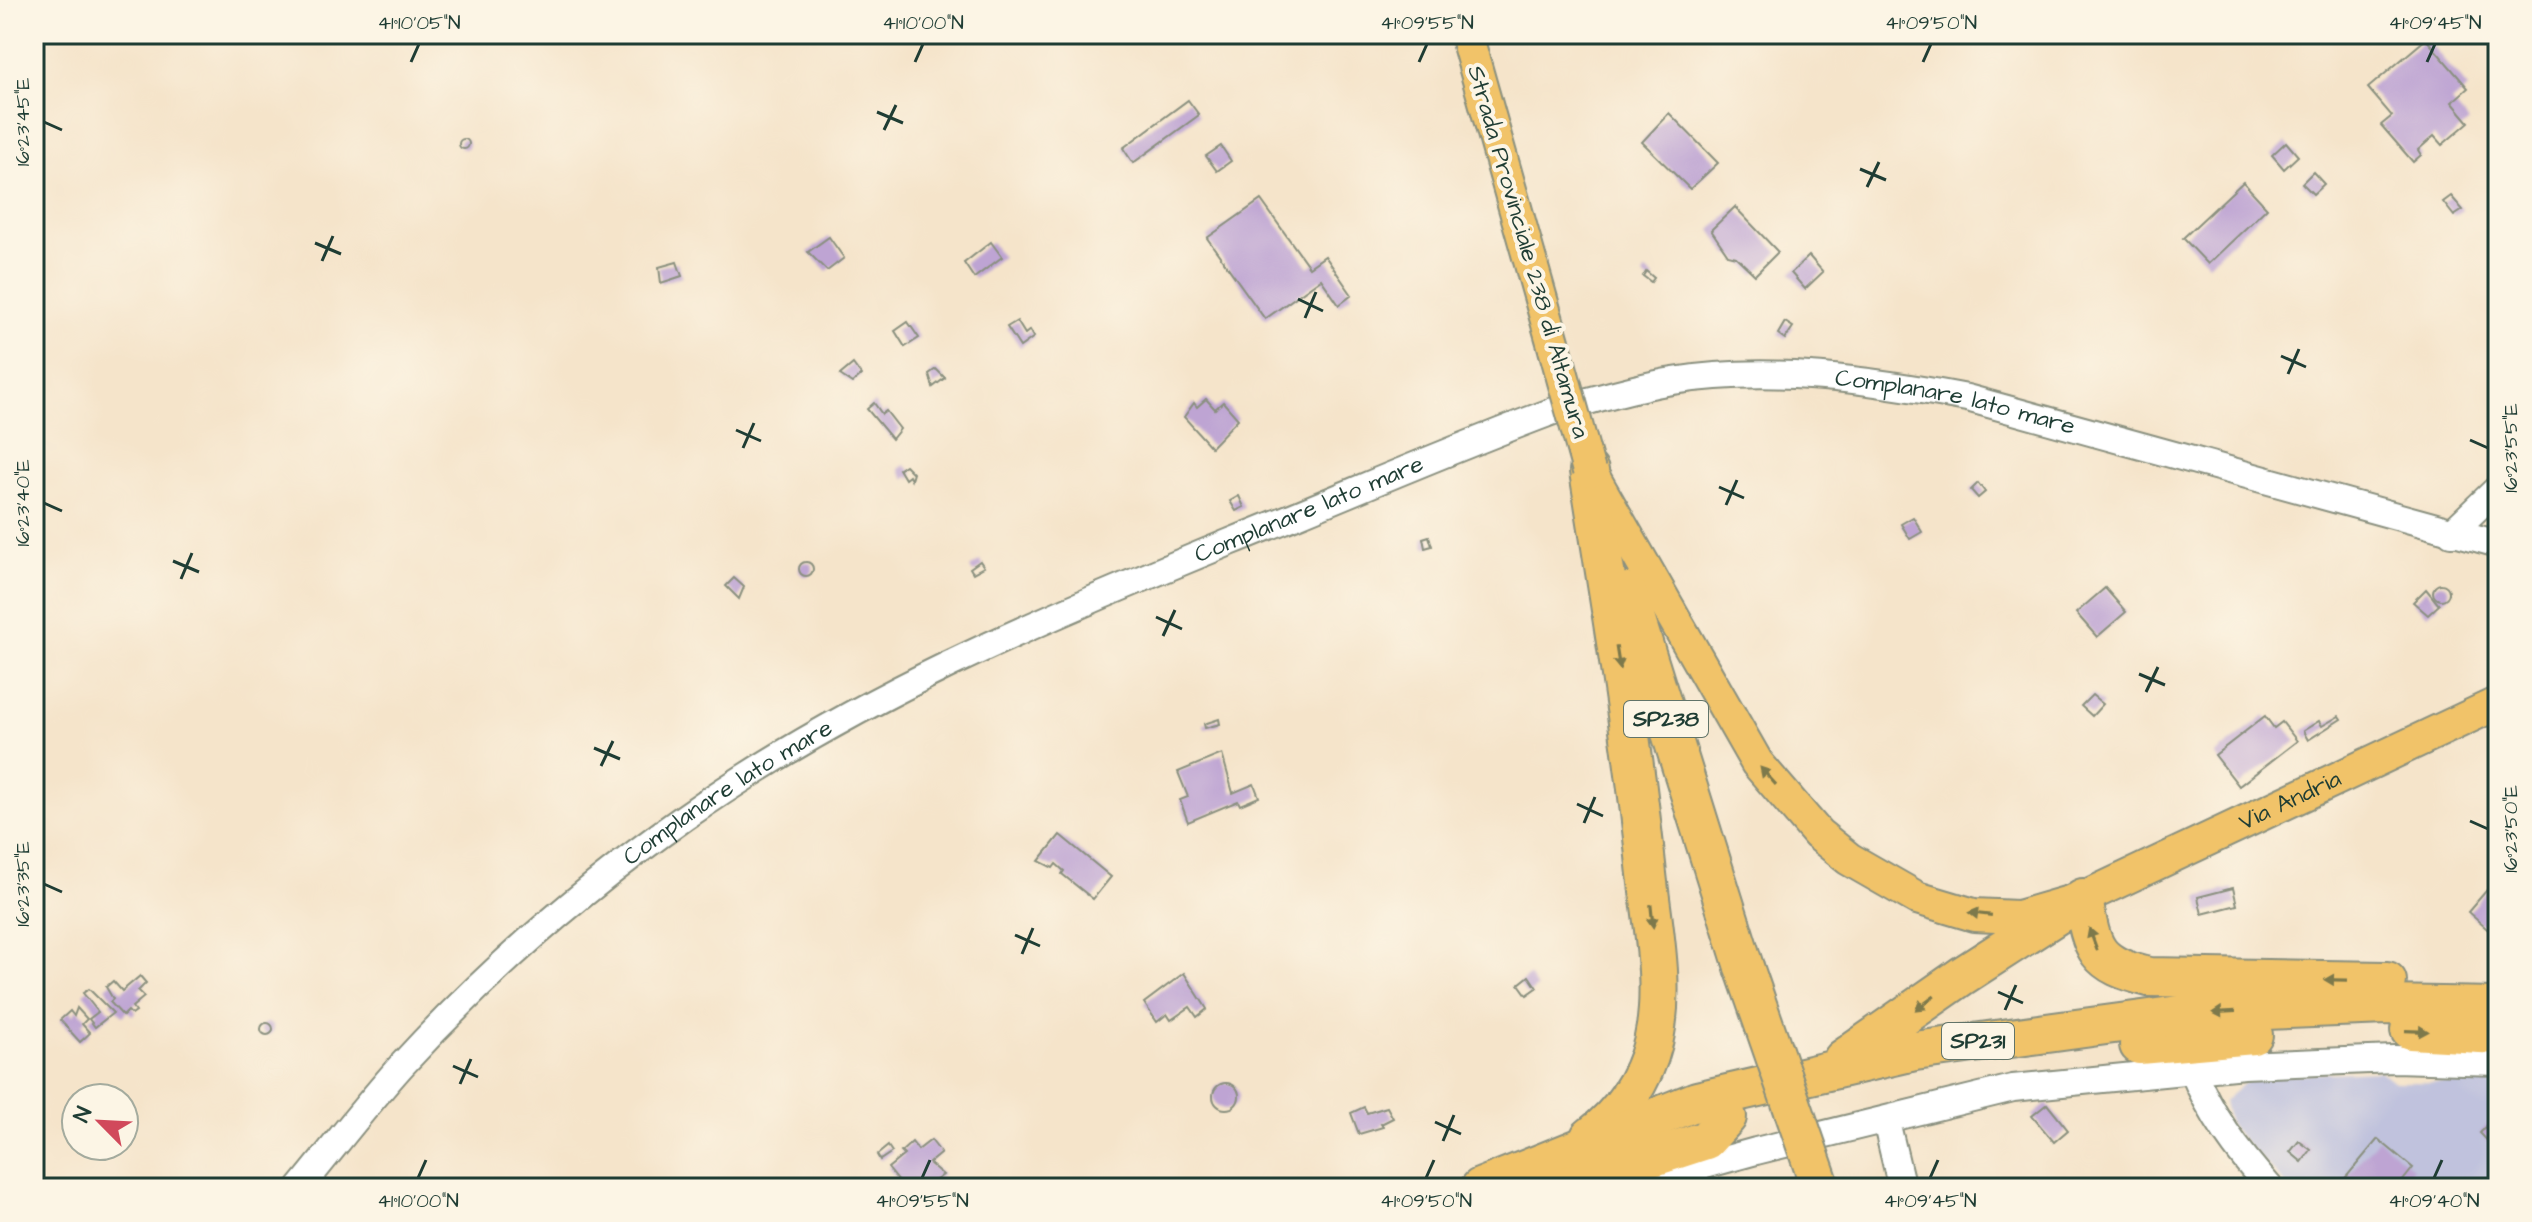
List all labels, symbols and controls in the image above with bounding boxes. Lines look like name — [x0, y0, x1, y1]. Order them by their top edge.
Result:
text: 41°10'05"N — [377, 9, 461, 37]
text: 41°10'00"N — [882, 9, 964, 37]
text: 41°09'55"N — [1380, 9, 1474, 37]
text: 41°09'50"N — [1885, 9, 1977, 37]
text: 41°09'45"N — [2389, 9, 2481, 37]
street label: Strada Provinciale 238 di Altamura — [1458, 62, 1598, 442]
text: 16°23'45"E — [9, 77, 37, 166]
street label: Complanare lato mare — [1834, 361, 2079, 444]
text: 16°23'55"E — [2497, 403, 2525, 493]
street label: Complanare lato mare — [1189, 447, 1428, 572]
text: 16°23'40"E — [9, 459, 37, 547]
one-way arrow — [1612, 646, 1625, 671]
road number: SP238 — [1624, 701, 1708, 737]
street label: Complanare lato mare — [616, 711, 839, 874]
street label: Via Andria — [2233, 762, 2347, 839]
one-way arrow — [1760, 767, 1777, 787]
text: 16°23'50"E — [2497, 785, 2525, 873]
text: 16°23'35"E — [9, 841, 37, 927]
one-way arrow — [1645, 904, 1658, 929]
one-way arrow — [1967, 907, 1992, 920]
one-way arrow — [2086, 927, 2099, 951]
one-way arrow — [2323, 974, 2348, 987]
one-way arrow — [1914, 995, 1936, 1011]
one-way arrow — [2211, 1006, 2236, 1019]
road number: SP231 — [1942, 1023, 2014, 1059]
one-way arrow — [2405, 1024, 2430, 1037]
north arrow — [60, 1082, 140, 1162]
text: N — [66, 1102, 100, 1127]
text: 41°10'00"N — [377, 1187, 459, 1215]
text: 41°09'55"N — [875, 1187, 969, 1215]
text: 41°09'50"N — [1380, 1187, 1472, 1215]
text: 41°09'45"N — [1884, 1187, 1976, 1215]
text: 41°09'40"N — [2388, 1187, 2480, 1215]

